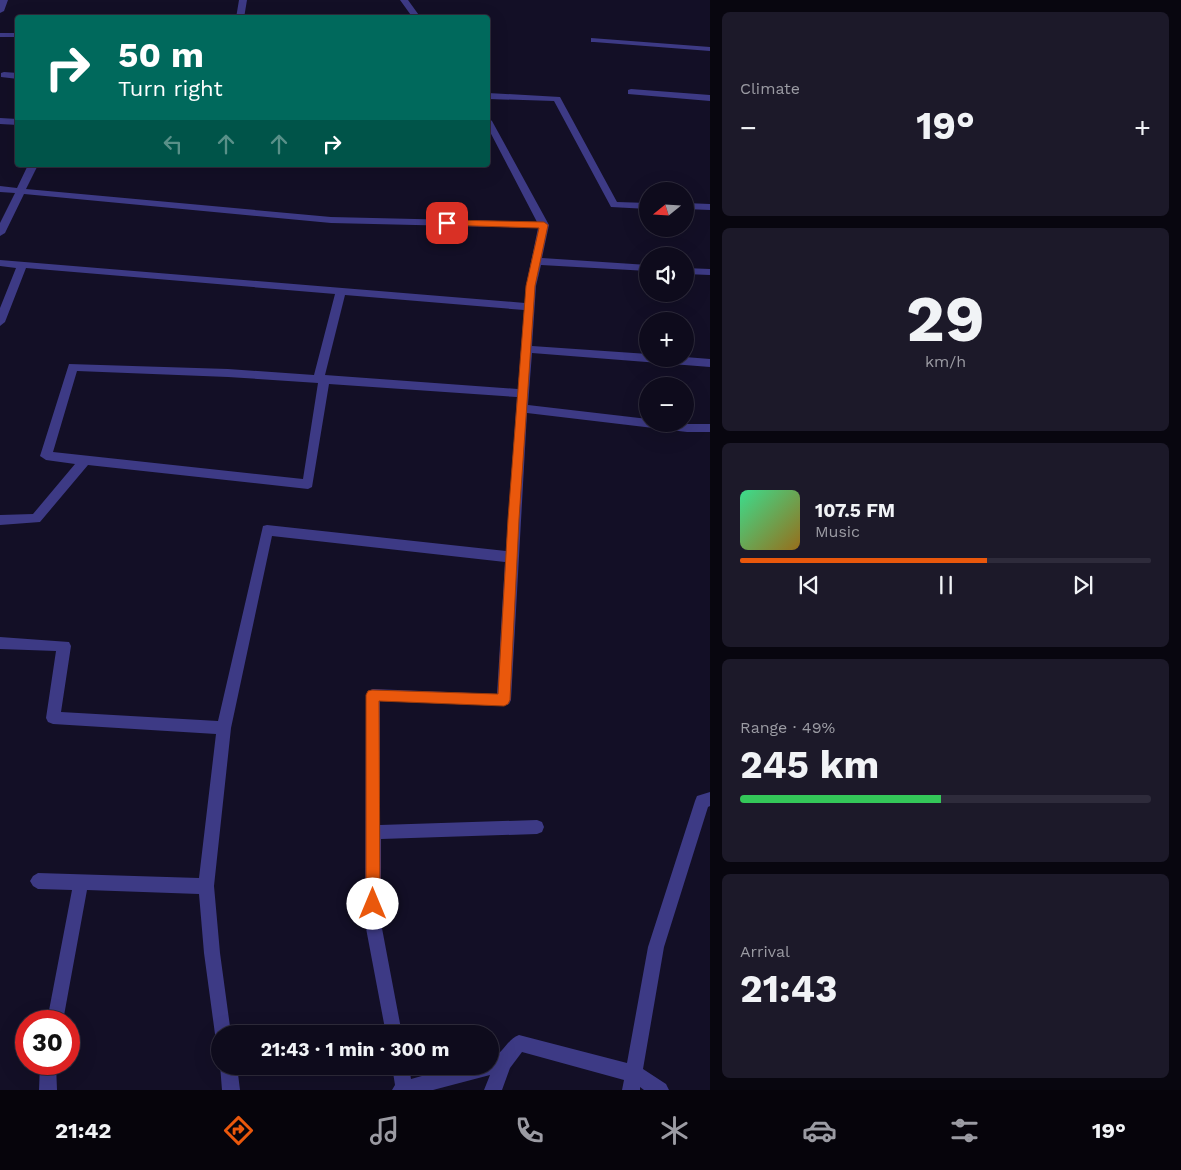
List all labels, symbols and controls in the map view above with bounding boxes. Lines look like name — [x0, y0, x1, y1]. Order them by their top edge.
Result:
text: 50 m — [118, 34, 204, 76]
icon: right — [35, 35, 100, 100]
text: Turn right — [118, 76, 223, 101]
text: Climate — [740, 79, 800, 98]
text: 19° — [916, 104, 975, 148]
text: − — [740, 111, 757, 144]
text: + — [1134, 111, 1151, 144]
icon: left — [159, 130, 187, 158]
icon: ahead — [212, 130, 240, 158]
icon: ahead — [265, 130, 293, 158]
icon: right — [318, 130, 346, 158]
north arrow — [639, 182, 694, 238]
map controls — [639, 182, 694, 432]
pin — [426, 202, 468, 244]
icon: arrive — [433, 209, 461, 237]
button: sound — [639, 247, 694, 302]
text: 29 — [906, 281, 985, 357]
button: + — [639, 312, 694, 367]
text: km/h — [925, 352, 966, 371]
button: − — [639, 377, 694, 432]
text: 107.5 FM — [815, 499, 895, 522]
text: Music — [815, 522, 860, 541]
icon: previous — [795, 571, 823, 599]
icon: pause — [932, 571, 960, 599]
icon: next — [1069, 571, 1097, 599]
text: Range · 49% — [740, 718, 835, 737]
text: 245 km — [740, 743, 879, 787]
position arrow — [346, 877, 398, 929]
text: Arrival — [740, 942, 790, 961]
text: 21:43 — [740, 967, 838, 1011]
speed limit sign: 30 — [15, 1010, 80, 1075]
text: 21:43 · 1 min · 300 m — [261, 1038, 449, 1061]
icon: directions — [221, 1113, 256, 1148]
icon: music — [367, 1113, 402, 1148]
icon: phone — [512, 1113, 547, 1148]
icon: climate — [657, 1113, 692, 1148]
icon: car — [802, 1113, 837, 1148]
icon: filters — [947, 1113, 982, 1148]
text: 21:42 — [55, 1118, 111, 1143]
text: 19° — [1092, 1118, 1126, 1143]

